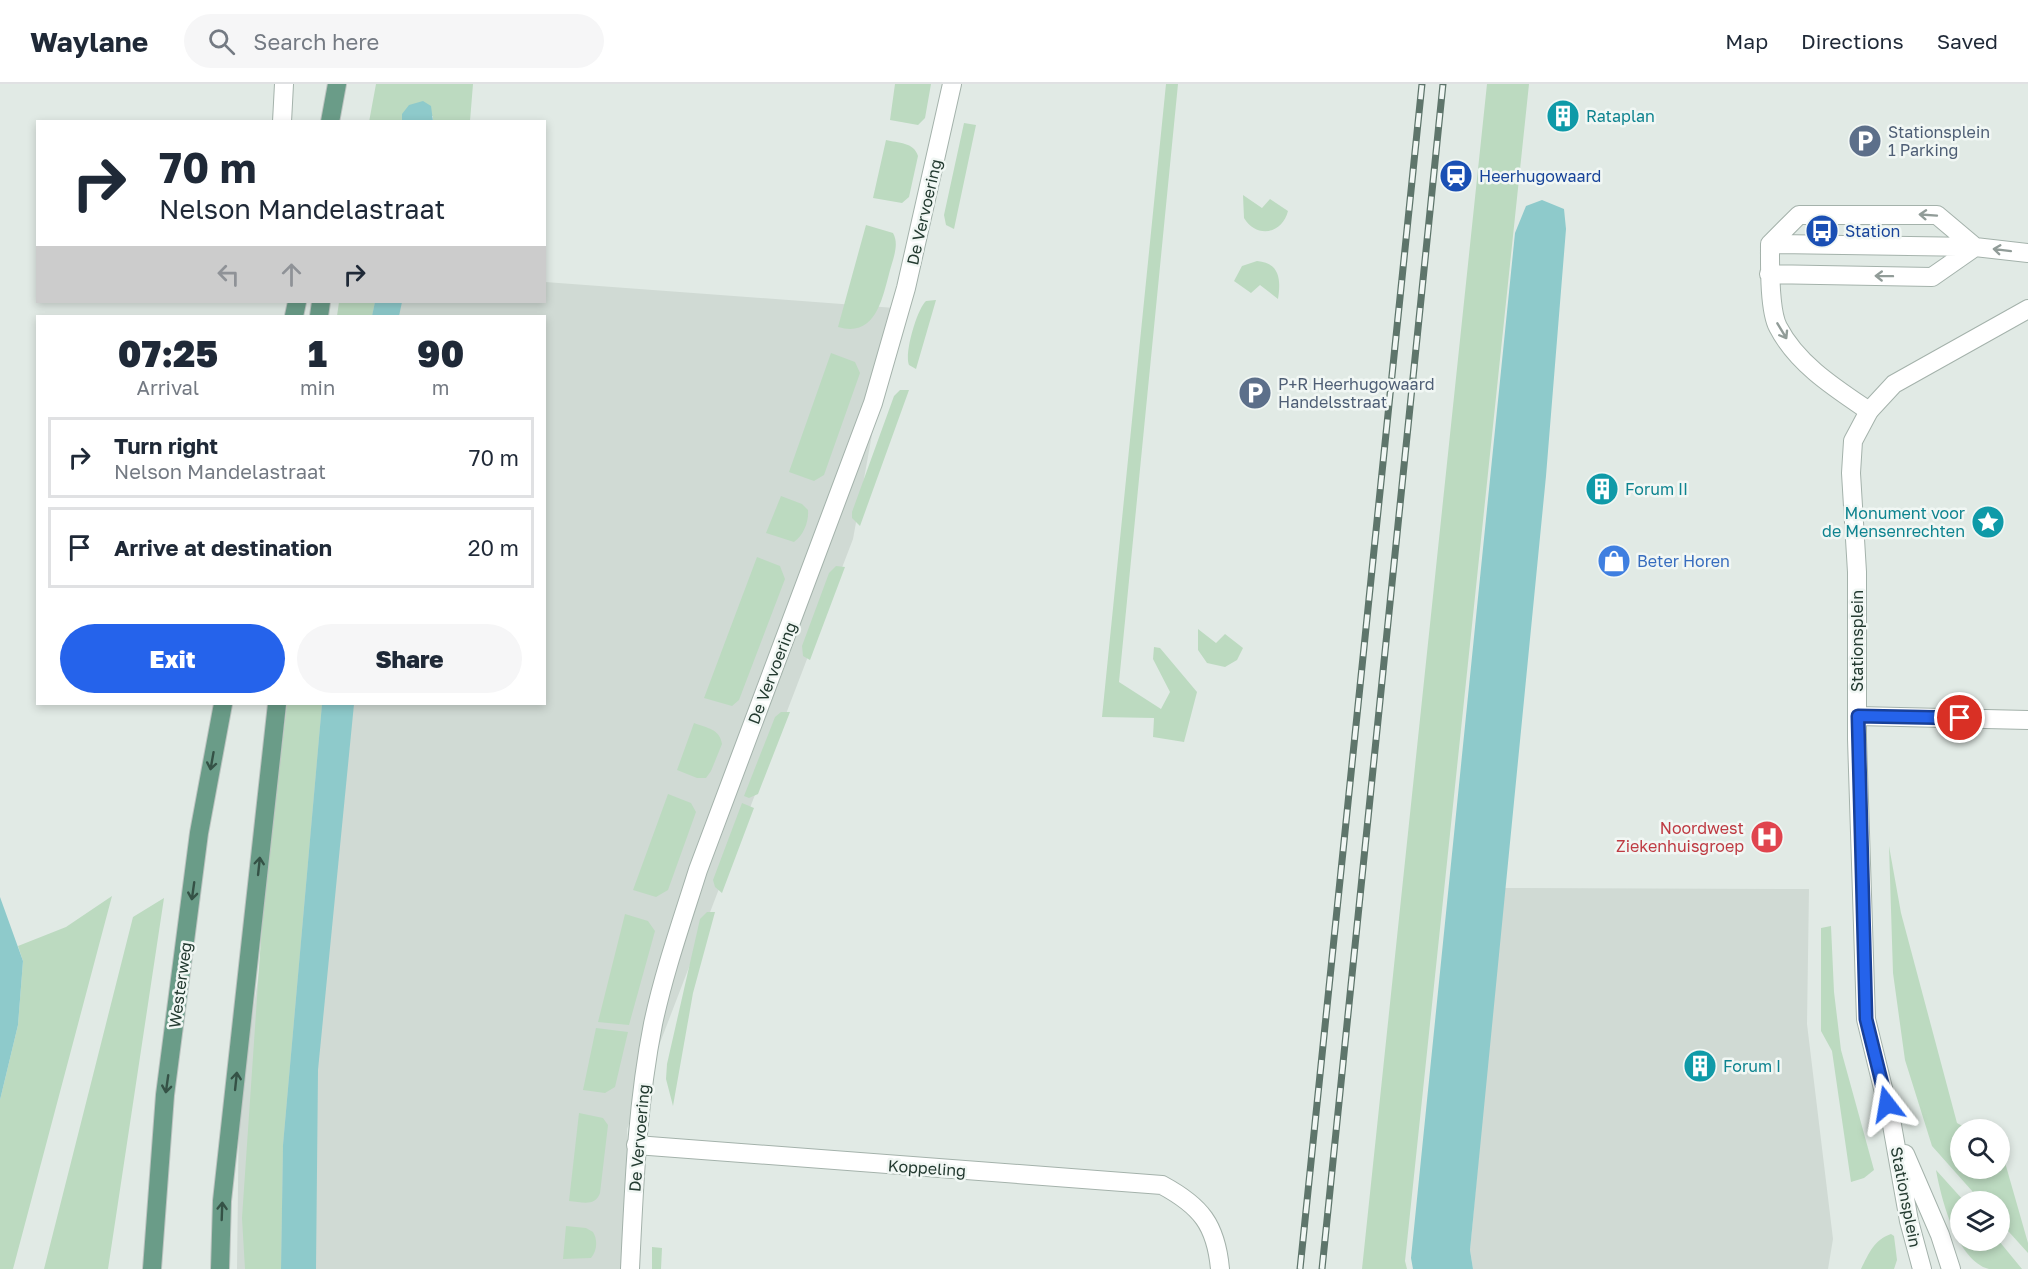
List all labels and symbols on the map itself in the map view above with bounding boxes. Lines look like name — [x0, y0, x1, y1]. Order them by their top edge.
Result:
building icon: Rataplan — [1545, 98, 1581, 134]
place label: Rataplan — [1586, 106, 1655, 126]
place label: Stationsplein 1 Parking — [1888, 122, 1990, 160]
parking icon: Stationsplein 1 Parking — [1847, 123, 1883, 159]
street label: De Vervoering — [902, 157, 946, 267]
station icon: Heerhugowaard — [1438, 158, 1474, 194]
place label: Heerhugowaard — [1479, 166, 1601, 186]
one-way arrow — [1919, 210, 1939, 221]
bus stop icon: Station — [1804, 213, 1840, 249]
place label: Station — [1845, 221, 1900, 241]
one-way arrow — [1992, 244, 2012, 255]
one-way arrow — [1875, 270, 1895, 282]
one-way arrow — [1775, 322, 1788, 339]
place label: P+R Heerhugowaard Handelsstraat — [1278, 374, 1435, 412]
parking icon: P+R Heerhugowaard Handelsstraat — [1237, 375, 1273, 411]
building icon: Forum II — [1584, 471, 1620, 507]
place label: Forum II — [1625, 479, 1688, 499]
place label: Monument voor de Mensenrechten — [1822, 503, 1965, 541]
place icon: Monument voor de Mensenrechten — [1970, 504, 2006, 540]
shop icon: Beter Horen — [1596, 543, 1632, 579]
place label: Beter Horen — [1637, 551, 1730, 571]
street label: Stationsplein — [1847, 590, 1867, 692]
street label: De Vervoering — [743, 619, 801, 727]
pin — [1934, 692, 1985, 743]
one-way arrow — [206, 751, 217, 770]
place label: Noordwest Ziekenhuisgroep — [1616, 818, 1744, 856]
hospital icon: Noordwest Ziekenhuisgroep — [1749, 819, 1785, 855]
one-way arrow — [254, 857, 265, 876]
one-way arrow — [187, 880, 198, 900]
street label: Westerweg — [164, 941, 196, 1029]
building icon: Forum I — [1682, 1048, 1718, 1084]
place label: Forum I — [1723, 1056, 1781, 1076]
one-way arrow — [230, 1071, 241, 1091]
position arrow — [1855, 1072, 1919, 1136]
one-way arrow — [161, 1074, 172, 1093]
street label: De Vervoering — [624, 1083, 654, 1193]
street label: Stationsplein — [1886, 1145, 1926, 1249]
street label: Koppeling — [887, 1155, 967, 1181]
one-way arrow — [217, 1201, 228, 1221]

